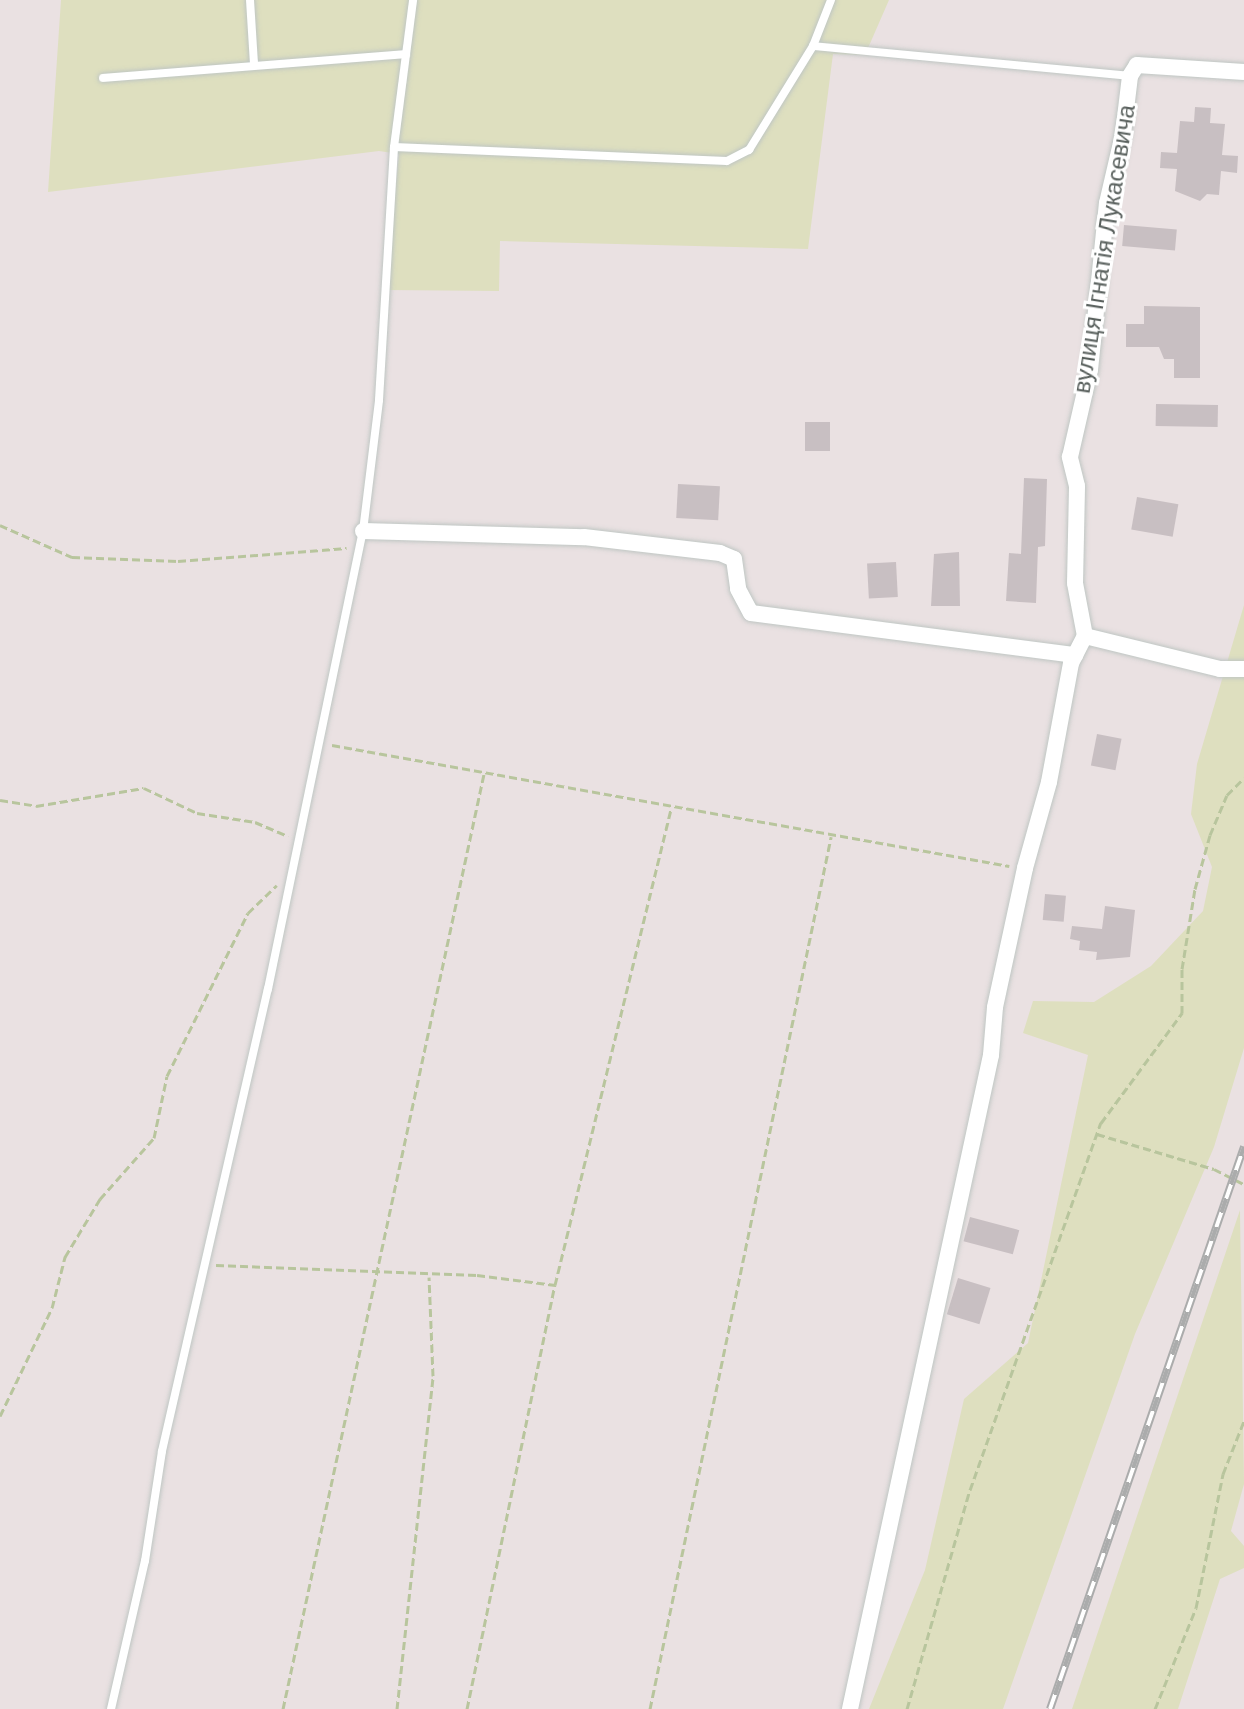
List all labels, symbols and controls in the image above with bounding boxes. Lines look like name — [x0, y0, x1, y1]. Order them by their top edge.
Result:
street label: вулиця Ігнатія Лукасевича — [1067, 103, 1141, 395]

